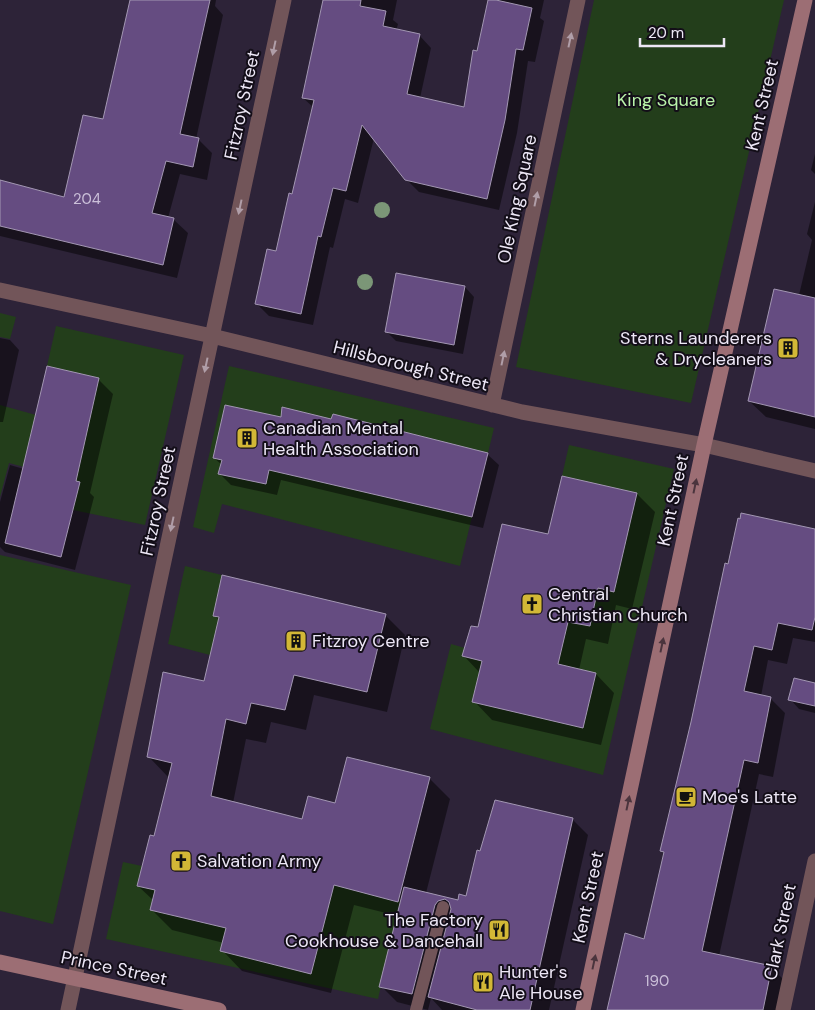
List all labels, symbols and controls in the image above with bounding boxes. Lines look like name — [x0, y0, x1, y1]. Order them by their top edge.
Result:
scale bar — [640, 15, 724, 47]
text: 20 m — [648, 23, 684, 43]
one-way arrow — [566, 32, 574, 47]
one-way arrow — [270, 40, 278, 55]
street label: Fitzroy Street — [219, 48, 265, 162]
street label: Kent Street — [740, 57, 784, 153]
park label: King Square — [617, 88, 715, 112]
street label: Ole King Square — [492, 132, 542, 266]
house number: 204 — [73, 189, 101, 209]
one-way arrow — [532, 191, 540, 206]
one-way arrow — [235, 199, 243, 215]
place label: Sterns Launderers & Drycleaners — [620, 326, 772, 371]
street label: Hillsborough Street — [331, 335, 491, 397]
building icon: Sterns Launderers & Drycleaners — [776, 336, 800, 360]
one-way arrow — [499, 349, 507, 365]
one-way arrow — [202, 358, 210, 373]
place label: Canadian Mental Health Association — [263, 416, 419, 461]
building icon: Canadian Mental Health Association — [235, 426, 259, 450]
street label: Fitzroy Street — [135, 444, 181, 558]
street label: Kent Street — [652, 452, 694, 548]
one-way arrow — [692, 477, 700, 493]
one-way arrow — [168, 517, 176, 532]
place label: Central Christian Church — [548, 582, 688, 627]
church icon: Central Christian Church — [520, 592, 544, 616]
building icon: Fitzroy Centre — [284, 629, 308, 653]
place label: Fitzroy Centre — [312, 629, 429, 653]
one-way arrow — [658, 636, 666, 652]
cafe icon: Moe's Latte — [674, 785, 698, 809]
place label: Moe's Latte — [702, 785, 797, 809]
one-way arrow — [624, 795, 632, 811]
church icon: Salvation Army — [169, 849, 193, 873]
place label: Salvation Army — [197, 849, 321, 873]
street label: Kent Street — [567, 849, 609, 945]
street label: Clark Street — [758, 881, 802, 983]
place label: The Factory Cookhouse & Dancehall — [285, 908, 483, 953]
restaurant icon: The Factory Cookhouse & Dancehall — [487, 918, 511, 942]
street label: Prince Street — [59, 945, 169, 991]
one-way arrow — [590, 954, 598, 970]
place label: Hunter's Ale House — [499, 960, 582, 1005]
restaurant icon: Hunter's Ale House — [471, 970, 495, 994]
house number: 190 — [645, 971, 669, 991]

